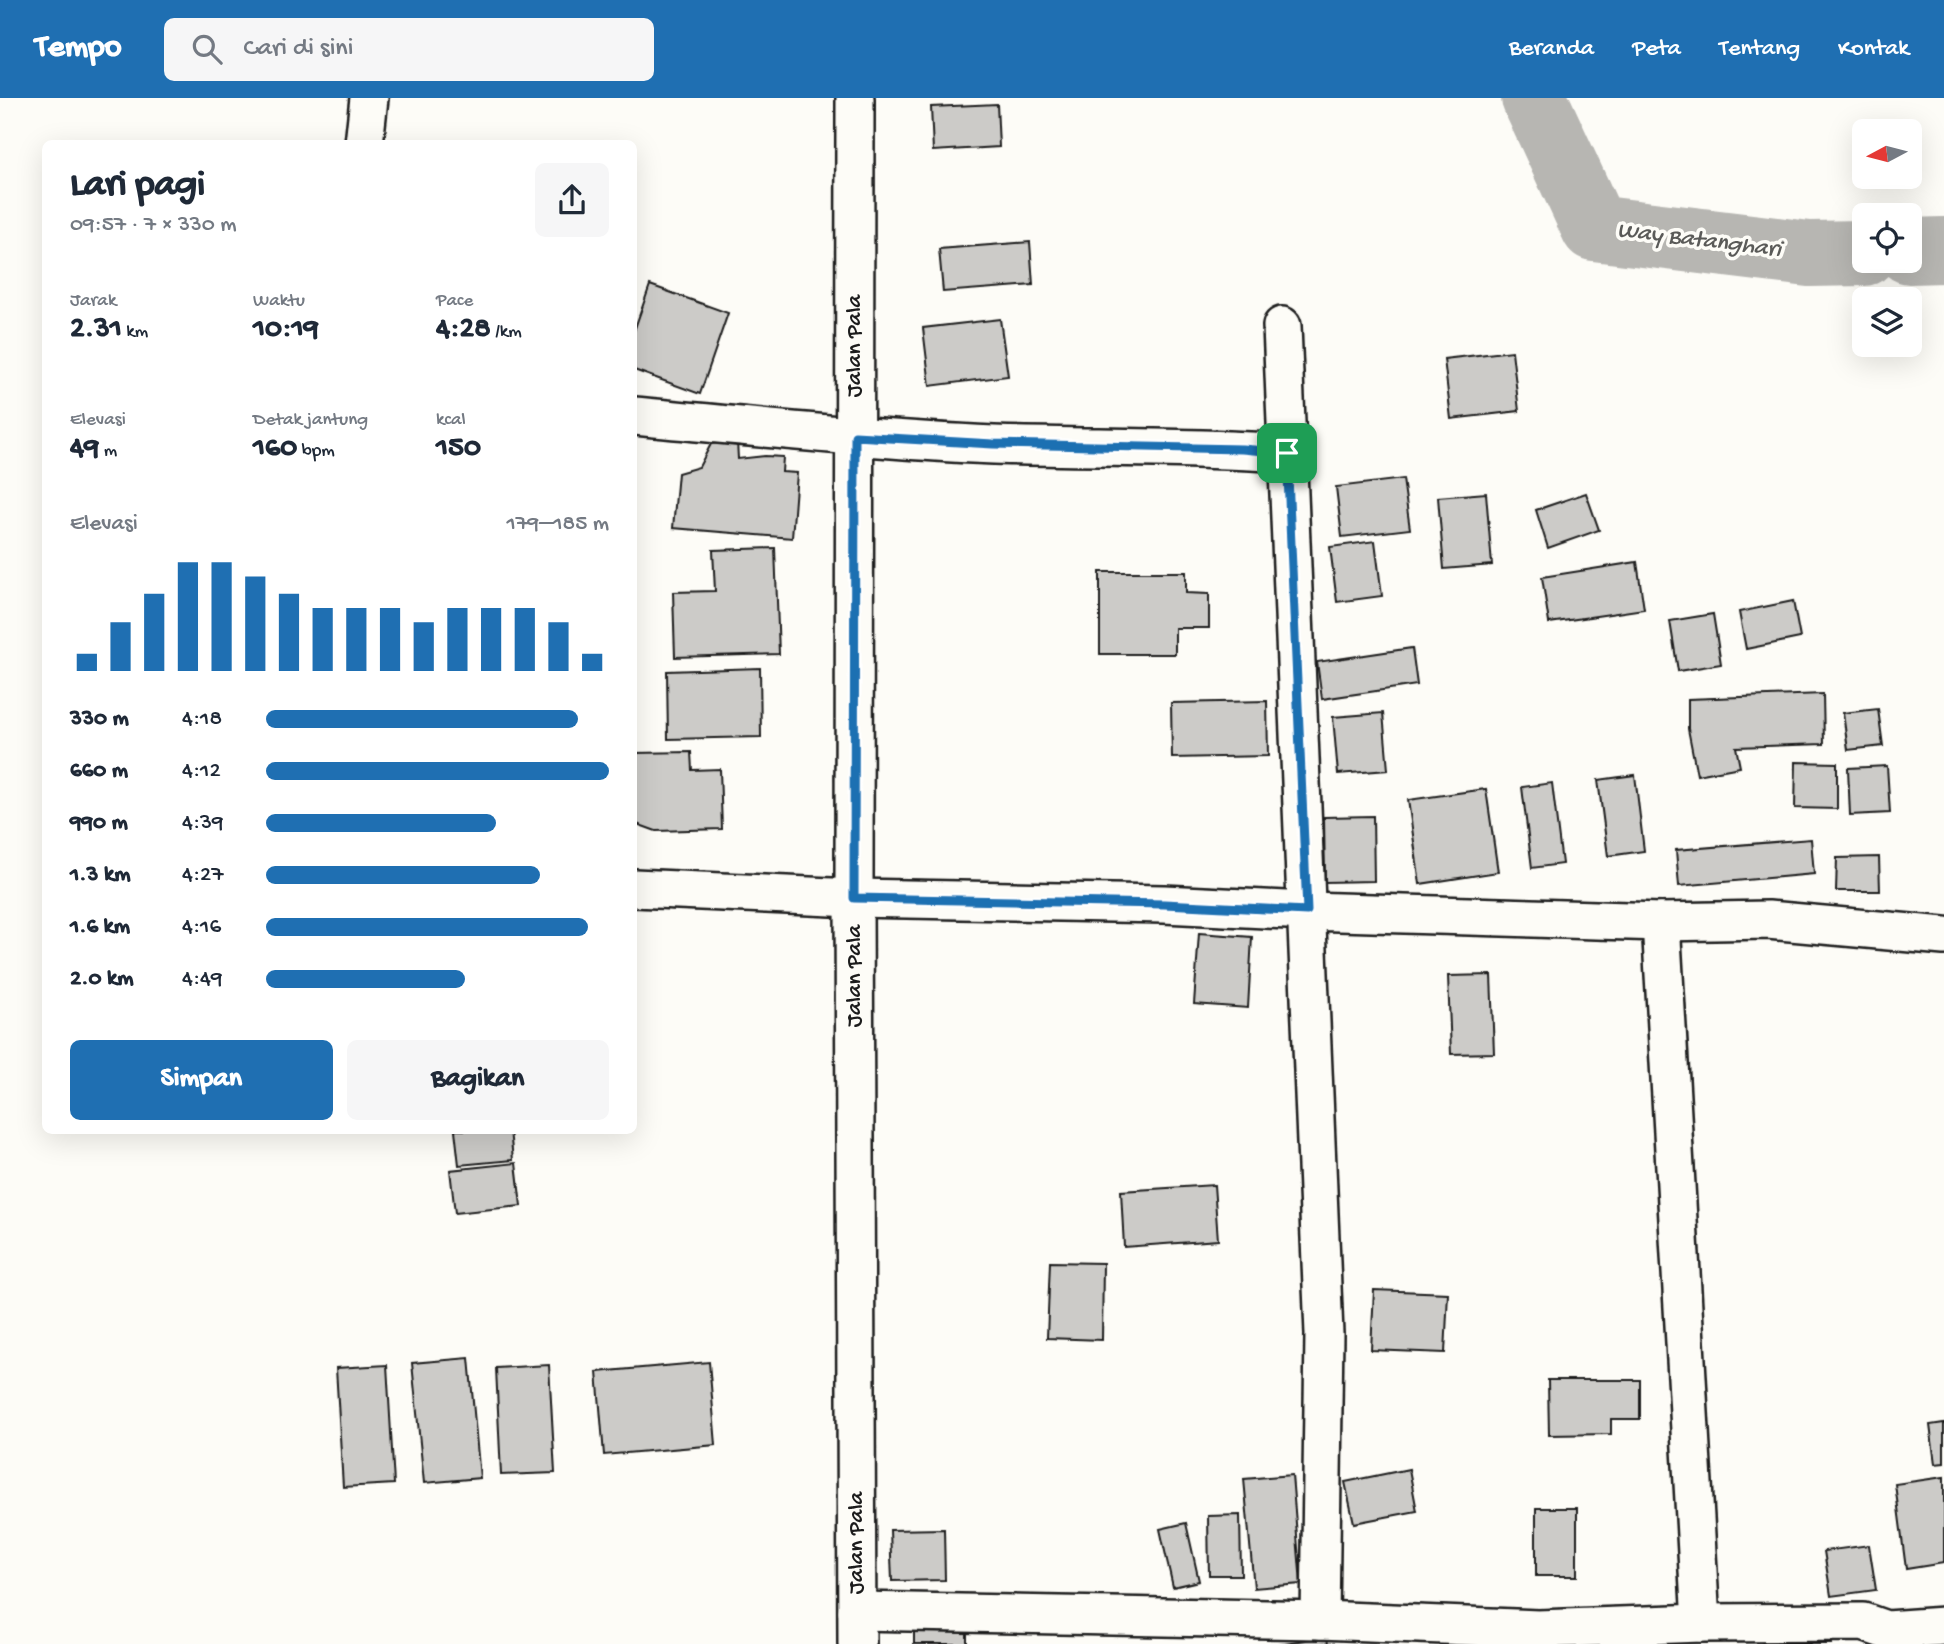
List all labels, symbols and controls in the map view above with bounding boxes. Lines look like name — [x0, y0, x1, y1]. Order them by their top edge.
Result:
search box — [164, 18, 654, 81]
text: Tempo — [35, 30, 122, 68]
icon: search — [188, 30, 226, 68]
text: Cari di sini — [244, 34, 353, 65]
text: Beranda — [1509, 35, 1594, 64]
text: Peta — [1632, 35, 1681, 64]
text: Tentang — [1719, 35, 1800, 64]
text: Kontak — [1838, 35, 1909, 64]
north arrow — [1852, 119, 1922, 189]
map controls — [1852, 119, 1922, 357]
button: share — [535, 163, 609, 237]
text: Lari pagi — [70, 164, 205, 208]
button: locate — [1852, 203, 1922, 273]
text: 09:57 · 7 × 330 m — [70, 212, 237, 239]
water label: Way Batanghari — [1615, 217, 1785, 266]
button: layers — [1852, 287, 1922, 357]
text: Jarak — [70, 290, 116, 313]
text: Waktu — [253, 290, 305, 313]
text: Pace — [436, 290, 473, 313]
street label: Jalan Pala — [842, 294, 869, 397]
text: 2.31 — [70, 313, 122, 348]
text: 10:19 — [253, 313, 319, 348]
text: 4:28 — [436, 313, 491, 348]
text: km — [122, 321, 148, 344]
text: /km — [491, 321, 522, 344]
text: Elevasi — [70, 409, 126, 432]
text: Detak jantung — [253, 409, 368, 432]
text: kcal — [436, 409, 466, 432]
pin — [1257, 423, 1317, 483]
text: 49 — [70, 432, 99, 467]
text: 160 — [253, 432, 297, 467]
text: 150 — [436, 432, 481, 467]
icon: arrive — [1268, 434, 1306, 472]
text: m — [99, 440, 117, 463]
text: bpm — [297, 440, 335, 463]
text: Elevasi — [70, 511, 138, 538]
text: 179–185 m — [506, 511, 609, 538]
text: 330 m — [70, 706, 129, 733]
text: 4:18 — [182, 706, 222, 733]
text: 660 m — [70, 758, 128, 785]
text: 4:12 — [182, 758, 221, 785]
text: 990 m — [70, 810, 128, 837]
text: 4:39 — [182, 810, 224, 837]
text: 1.3 km — [70, 862, 130, 889]
text: 4:27 — [182, 862, 223, 889]
text: 1.6 km — [70, 914, 130, 941]
text: 4:16 — [182, 914, 221, 941]
street label: Jalan Pala — [842, 924, 869, 1027]
text: 2.0 km — [70, 966, 134, 993]
text: 4:49 — [182, 966, 223, 993]
button: Simpan — [70, 1040, 333, 1120]
button: Bagikan — [347, 1040, 609, 1120]
street label: Jalan Pala — [844, 1491, 871, 1594]

